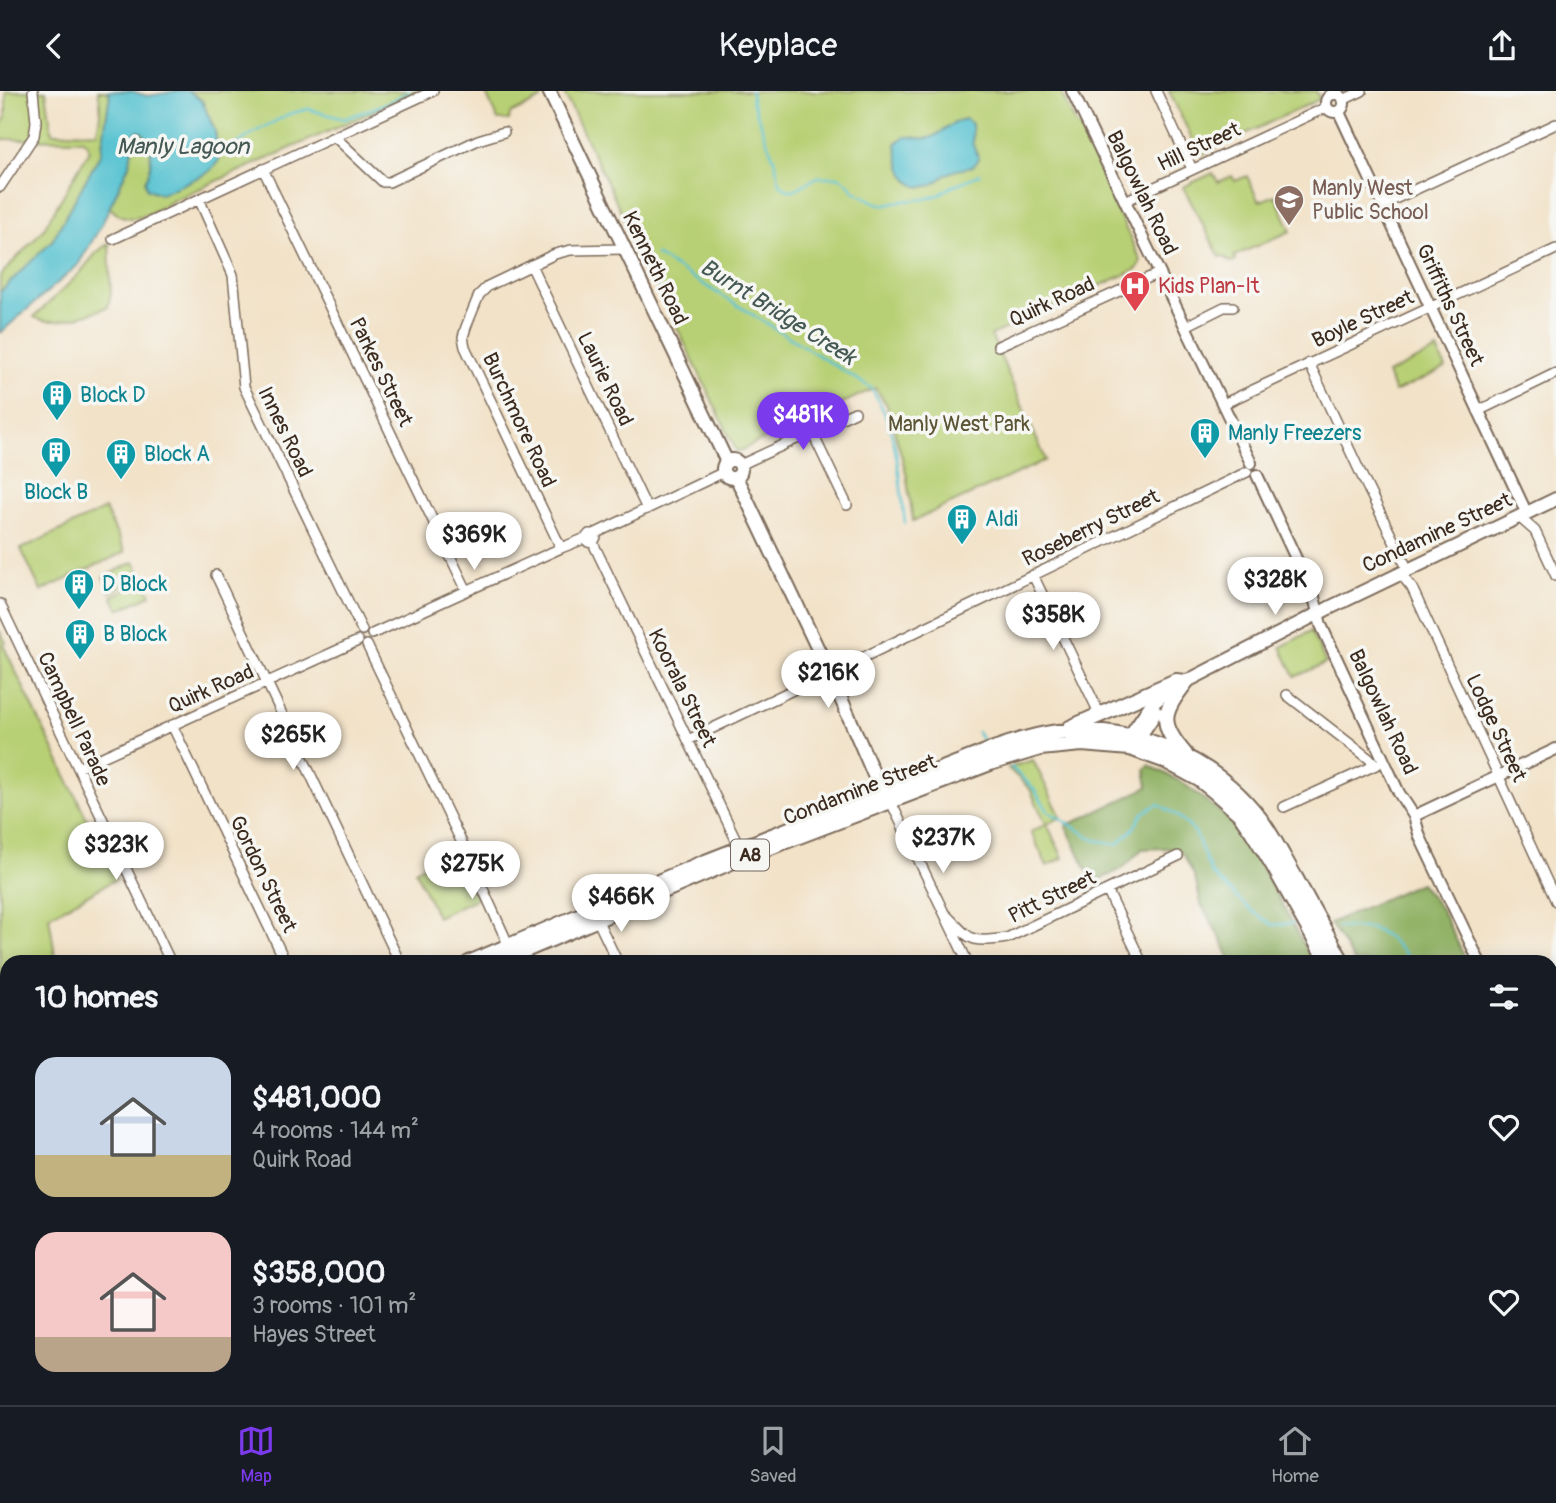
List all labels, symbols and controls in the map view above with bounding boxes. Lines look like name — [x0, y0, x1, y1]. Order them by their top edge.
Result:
text: Keyplace — [719, 26, 837, 66]
icon: back — [35, 27, 73, 65]
icon: share — [1483, 27, 1521, 65]
street label: Hill Street — [1153, 116, 1245, 178]
street label: Balgowlah Road — [1100, 126, 1184, 260]
water label: Manly Lagoon — [117, 132, 250, 161]
place label: Manly West Public School — [1312, 175, 1429, 226]
school or university icon: Manly West Public School — [1272, 183, 1306, 227]
street label: Kenneth Road — [616, 207, 694, 329]
street label: Griffiths Street — [1410, 240, 1490, 371]
water label: Burnt Bridge Creek — [695, 252, 863, 373]
hospital icon: Kids Plan-It — [1118, 269, 1152, 313]
street label: Quirk Road — [1005, 270, 1099, 334]
place label: Kids Plan-It — [1158, 273, 1260, 300]
street label: Boyle Street — [1308, 284, 1419, 354]
street label: Parkes Street — [343, 313, 419, 431]
street label: Laurie Road — [571, 328, 639, 430]
street label: Burchmore Road — [476, 348, 562, 492]
building icon: Block D — [40, 378, 74, 422]
place label: Block D — [80, 382, 145, 409]
street label: Innes Road — [251, 382, 319, 482]
pin: $481K — [754, 393, 852, 452]
text: $481K — [773, 400, 833, 429]
park label: Manly West Park — [888, 411, 1030, 438]
building icon: Manly Freezers — [1188, 416, 1222, 460]
place label: Manly Freezers — [1228, 420, 1362, 447]
building icon: Block B — [39, 435, 73, 479]
building icon: Block A — [104, 437, 138, 481]
place label: Block A — [144, 441, 210, 468]
place label: Block B — [24, 479, 88, 506]
street label: Roseberry Street — [1018, 483, 1164, 573]
street label: Condamine Street — [1358, 486, 1517, 579]
building icon: Aldi — [945, 502, 979, 546]
place label: Aldi — [985, 506, 1018, 533]
pin: $369K — [425, 512, 523, 572]
text: $369K — [442, 520, 506, 549]
pin: $328K — [1226, 557, 1324, 617]
text: $328K — [1243, 565, 1307, 594]
building icon: D Block — [62, 567, 96, 611]
place label: D Block — [102, 571, 168, 598]
pin: $358K — [1004, 593, 1102, 652]
text: $358K — [1021, 600, 1085, 629]
building icon: B Block — [63, 617, 97, 661]
place label: B Block — [103, 621, 167, 648]
street label: Koorala Street — [642, 624, 723, 752]
street label: Balgowlah Road — [1342, 645, 1424, 779]
street label: Campbell Parade — [31, 648, 117, 791]
pin: $216K — [779, 651, 877, 710]
street label: Quirk Road — [164, 658, 258, 720]
text: $216K — [797, 658, 859, 687]
street label: Lodge Street — [1459, 670, 1533, 787]
pin: $265K — [244, 713, 342, 772]
text: $265K — [260, 720, 326, 749]
street label: Condamine Street — [780, 748, 941, 832]
street label: Gordon Street — [223, 811, 303, 937]
pin: $237K — [894, 815, 992, 875]
pin: $323K — [67, 823, 165, 882]
text: $237K — [911, 823, 975, 852]
text: $323K — [84, 830, 148, 859]
road number: A8 — [731, 839, 769, 870]
pin: $275K — [423, 841, 521, 901]
text: $275K — [440, 849, 504, 878]
street label: Pitt Street — [1004, 864, 1101, 930]
pin: $466K — [572, 875, 670, 934]
text: $466K — [588, 882, 654, 911]
icon: filters — [1485, 978, 1523, 1016]
text: 10 homes — [35, 979, 158, 1016]
text: $481,000 — [252, 1079, 382, 1116]
icon: home — [91, 1085, 175, 1169]
icon: heart — [1485, 1108, 1523, 1146]
text: 4 rooms · 144 m² — [252, 1116, 419, 1145]
text: Quirk Road — [252, 1145, 352, 1174]
text: $358,000 — [252, 1254, 385, 1291]
icon: home — [91, 1260, 175, 1344]
icon: heart — [1485, 1283, 1523, 1321]
text: 3 rooms · 101 m² — [252, 1291, 416, 1320]
text: Hayes Street — [252, 1320, 376, 1349]
tab: Map — [237, 1422, 275, 1488]
tab: Saved — [749, 1422, 797, 1488]
tab: Home — [1271, 1422, 1319, 1488]

